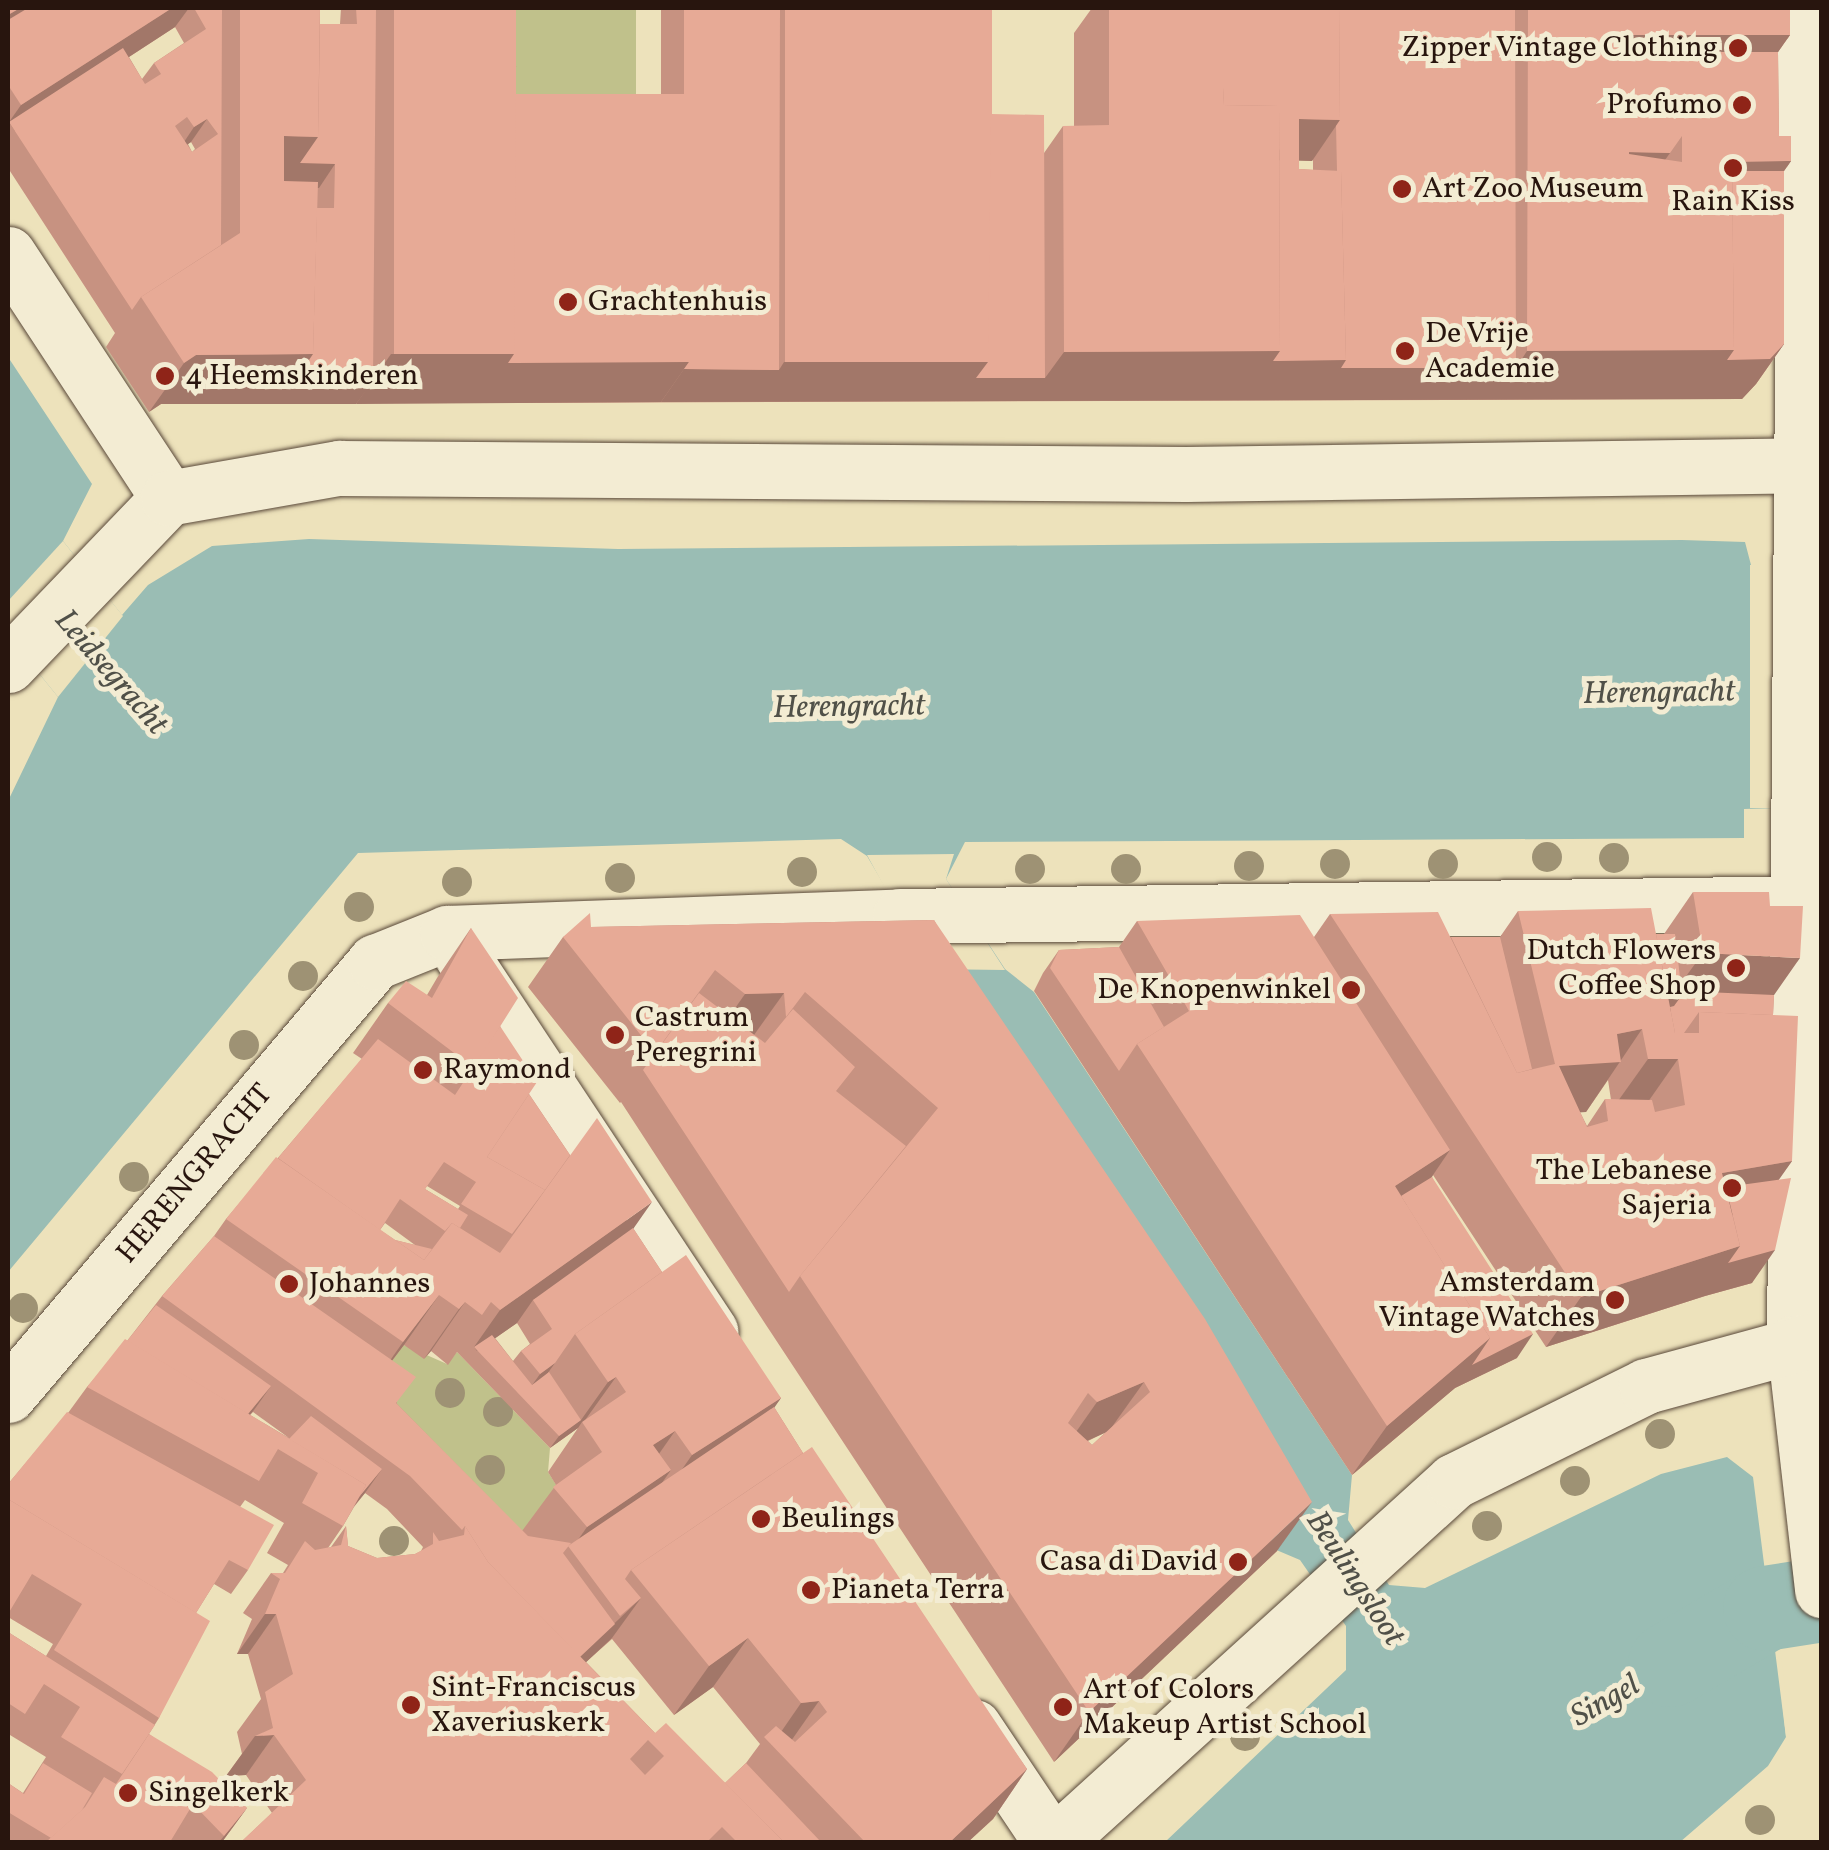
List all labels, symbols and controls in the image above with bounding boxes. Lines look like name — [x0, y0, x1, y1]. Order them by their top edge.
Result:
place label: Zipper Vintage Clothing — [1401, 30, 1718, 66]
marker: Zipper Vintage Clothing — [1727, 37, 1749, 59]
place label: Profumo — [1606, 87, 1722, 123]
marker: Profumo — [1731, 94, 1753, 116]
marker: Rain Kiss — [1722, 157, 1744, 179]
place label: Art Zoo Museum — [1422, 171, 1644, 207]
marker: Art Zoo Museum — [1391, 178, 1413, 200]
place label: Rain Kiss — [1671, 184, 1795, 220]
place label: Grachtenhuis — [588, 284, 767, 320]
marker: Grachtenhuis — [557, 291, 579, 313]
place label: De Vrije Academie — [1425, 316, 1555, 386]
marker: De Vrije Academie — [1394, 340, 1416, 362]
place label: 4 Heemskinderen — [185, 358, 418, 394]
marker: 4 Heemskinderen — [154, 365, 176, 387]
water label: Leidsegracht — [45, 602, 175, 744]
water label: Herengracht — [1582, 673, 1736, 715]
water label: Herengracht — [772, 687, 926, 729]
place label: Dutch Flowers Coffee Shop — [1526, 933, 1716, 1004]
marker: Dutch Flowers Coffee Shop — [1725, 957, 1747, 979]
place label: De Knopenwinkel — [1097, 972, 1331, 1008]
marker: De Knopenwinkel — [1340, 979, 1362, 1001]
place label: Castrum Peregrini — [635, 1000, 757, 1070]
marker: Castrum Peregrini — [604, 1024, 626, 1046]
place label: Raymond — [443, 1052, 571, 1088]
marker: Raymond — [412, 1059, 434, 1081]
street label: HERENGRACHT — [109, 1077, 281, 1271]
place label: The Lebanese Sajeria — [1535, 1153, 1712, 1224]
marker: The Lebanese Sajeria — [1721, 1177, 1743, 1199]
place label: Amsterdam Vintage Watches — [1378, 1265, 1595, 1336]
place label: Johannes — [309, 1266, 430, 1302]
marker: Johannes — [278, 1273, 300, 1295]
marker: Amsterdam Vintage Watches — [1604, 1289, 1626, 1311]
place label: Beulings — [781, 1501, 895, 1537]
water label: Beulingsloot — [1296, 1504, 1412, 1654]
marker: Beulings — [750, 1508, 772, 1530]
place label: Casa di David — [1040, 1544, 1218, 1580]
marker: Casa di David — [1227, 1551, 1249, 1573]
place label: Pianeta Terra — [831, 1572, 1006, 1608]
marker: Pianeta Terra — [800, 1579, 822, 1601]
water label: Singel — [1565, 1667, 1647, 1737]
place label: Sint-Franciscus Xaveriuskerk — [431, 1670, 636, 1740]
place label: Art of Colors Makeup Artist School — [1083, 1672, 1366, 1742]
marker: Sint-Franciscus Xaveriuskerk — [400, 1694, 422, 1716]
marker: Art of Colors Makeup Artist School — [1052, 1696, 1074, 1718]
place label: Singelkerk — [148, 1775, 289, 1811]
marker: Singelkerk — [117, 1782, 139, 1804]

